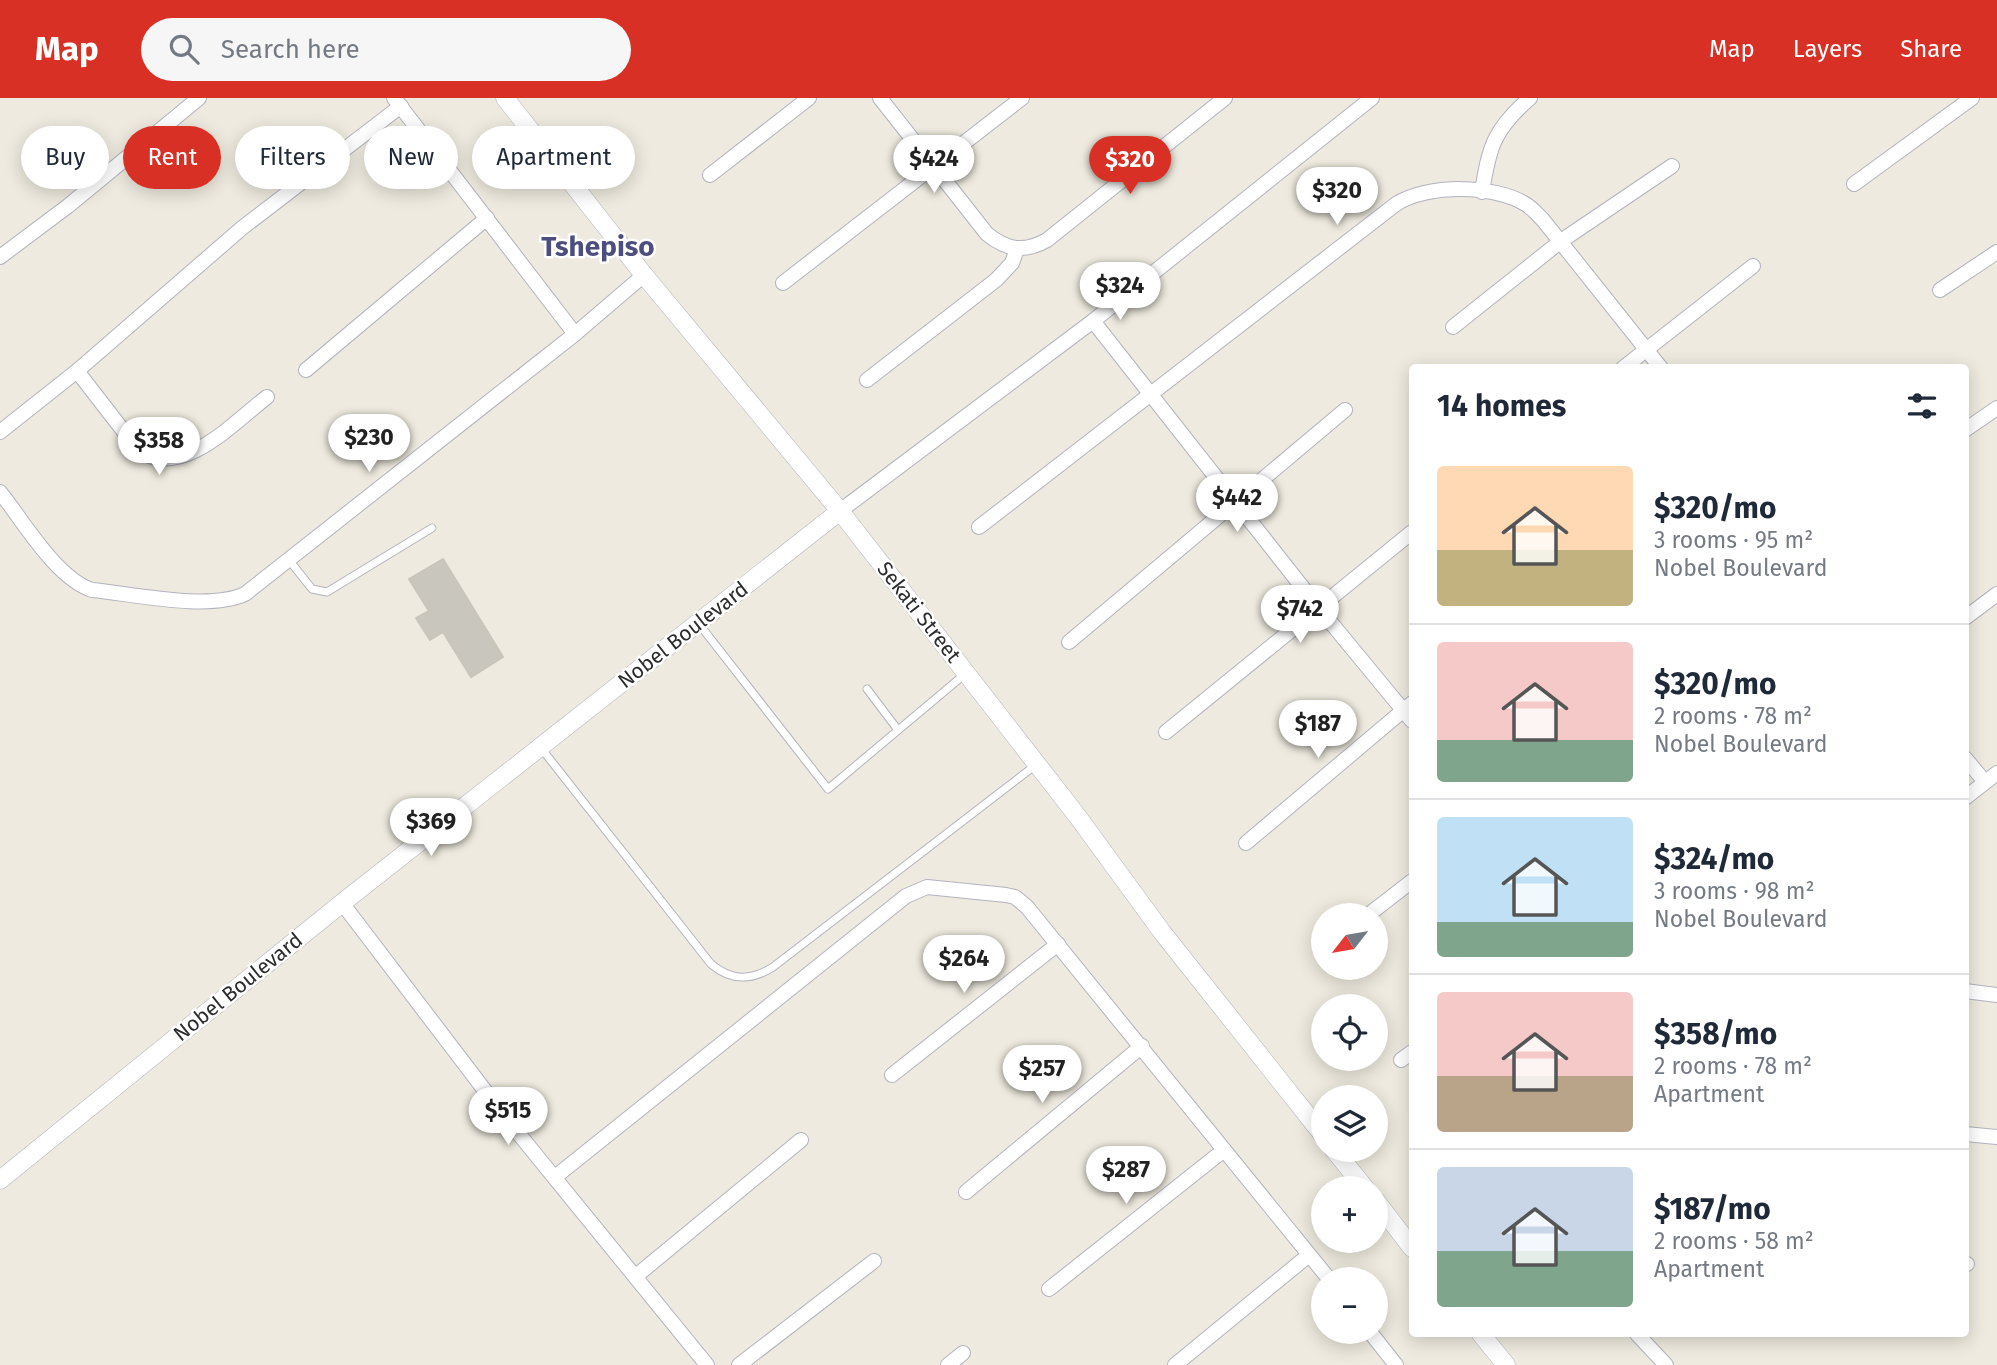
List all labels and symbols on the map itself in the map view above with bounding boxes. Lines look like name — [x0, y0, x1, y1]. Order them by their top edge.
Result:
pin: $424 — [893, 136, 975, 195]
pin: $320 — [1089, 136, 1171, 196]
pin: $320 — [1296, 167, 1378, 227]
district label: Tshepiso — [541, 230, 655, 263]
pin: $324 — [1079, 262, 1161, 322]
pin: $230 — [328, 414, 410, 474]
pin: $358 — [118, 418, 200, 477]
pin: $442 — [1196, 474, 1278, 534]
street label: Sekati Street — [872, 556, 967, 668]
street label: Nobel Boulevard — [613, 576, 753, 694]
pin: $742 — [1259, 586, 1341, 645]
pin: $187 — [1277, 700, 1359, 760]
pin: $369 — [390, 798, 472, 858]
north arrow — [1311, 903, 1388, 980]
street label: Nobel Boulevard — [168, 927, 308, 1047]
pin: $264 — [923, 936, 1005, 995]
pin: $257 — [1001, 1046, 1083, 1105]
pin: $515 — [467, 1088, 549, 1147]
pin: $287 — [1085, 1146, 1167, 1206]

